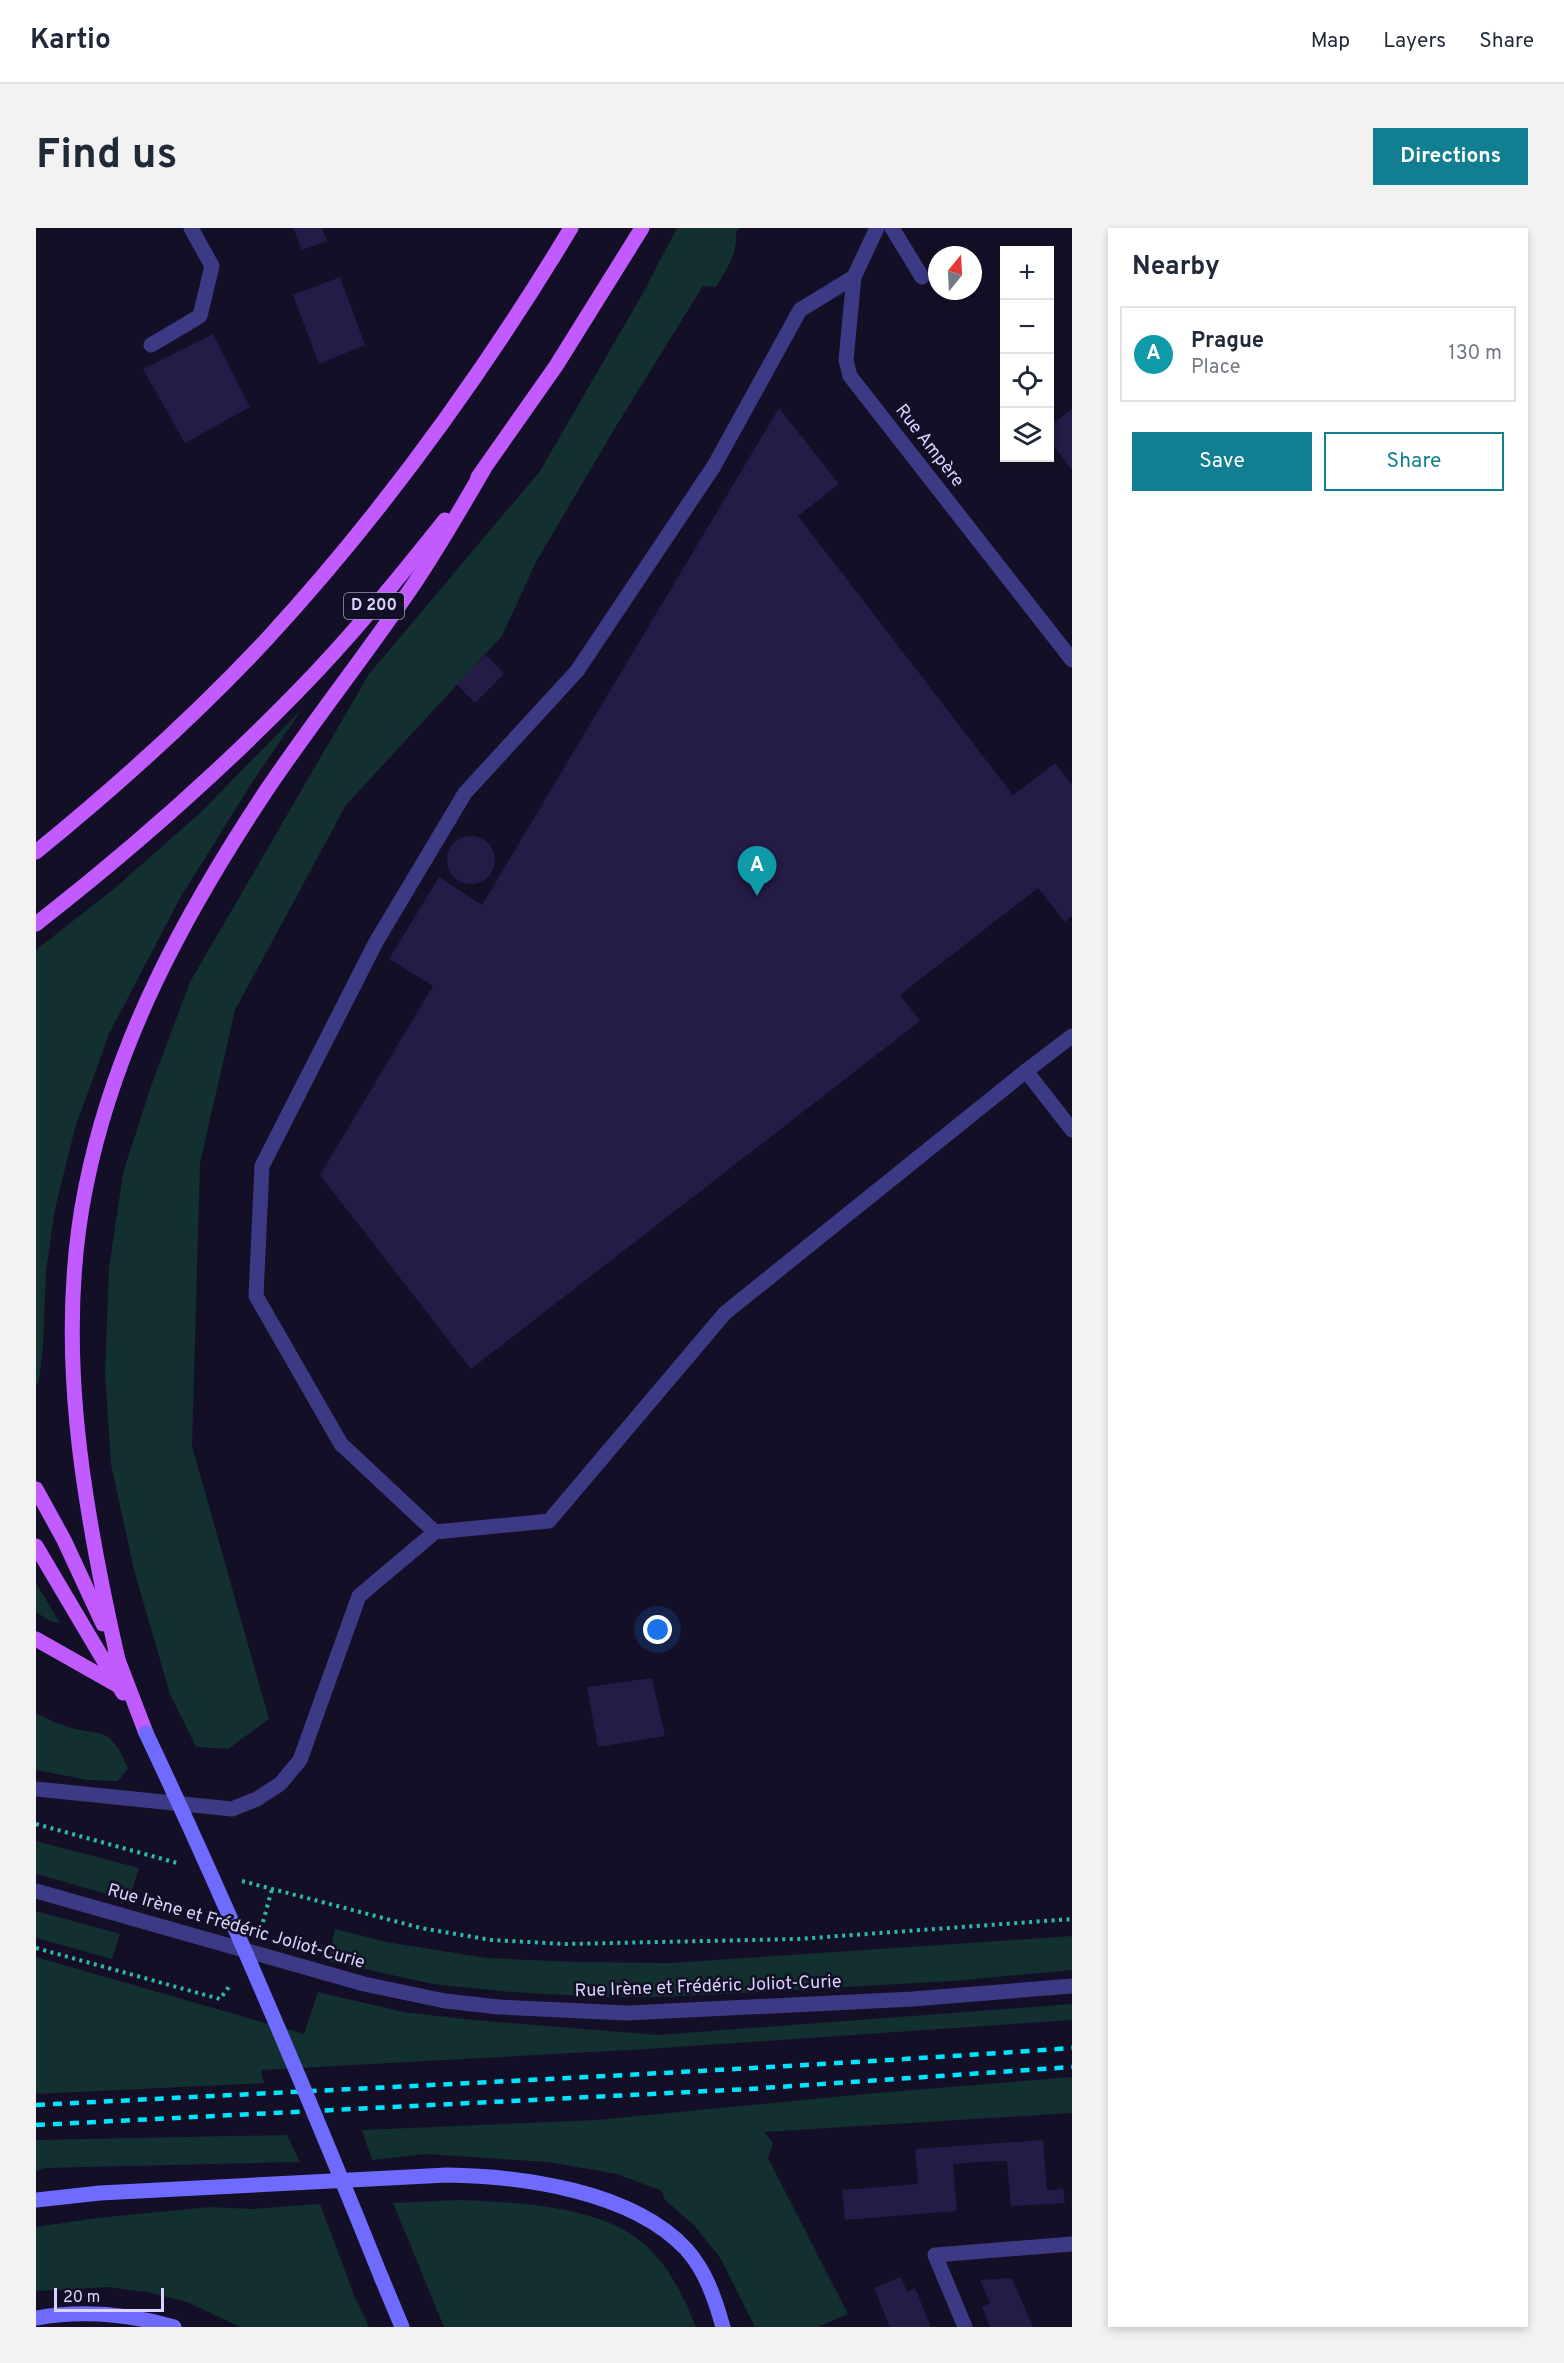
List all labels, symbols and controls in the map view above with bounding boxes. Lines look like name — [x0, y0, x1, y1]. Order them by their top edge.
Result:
text: Kartio — [30, 23, 111, 59]
text: Map — [1311, 28, 1350, 55]
text: Layers — [1383, 28, 1446, 55]
text: Share — [1479, 28, 1534, 55]
button: Directions — [1373, 128, 1528, 185]
text: Find us — [36, 130, 177, 183]
north arrow — [928, 246, 982, 300]
map controls — [1000, 246, 1054, 462]
button: + — [1000, 246, 1054, 300]
text: Nearby — [1132, 251, 1220, 284]
button: − — [1000, 300, 1054, 354]
text: Prague — [1191, 328, 1264, 355]
text: A — [1146, 341, 1161, 367]
text: 130 m — [1448, 341, 1502, 367]
button: locate — [1000, 354, 1054, 408]
text: Place — [1191, 355, 1241, 381]
street label: Rue Ampère — [889, 400, 969, 492]
button: layers — [1000, 408, 1054, 462]
button: Save — [1132, 432, 1312, 491]
button: Share — [1324, 432, 1504, 491]
road number: D 200 — [344, 593, 404, 619]
pin: A — [738, 846, 776, 896]
your location — [643, 1615, 672, 1644]
street label: Rue Irène et Frédéric Joliot-Curie — [104, 1879, 368, 1975]
street label: Rue Irène et Frédéric Joliot-Curie — [574, 1971, 842, 2003]
scale bar — [54, 2285, 164, 2312]
text: 20 m — [63, 2288, 100, 2308]

